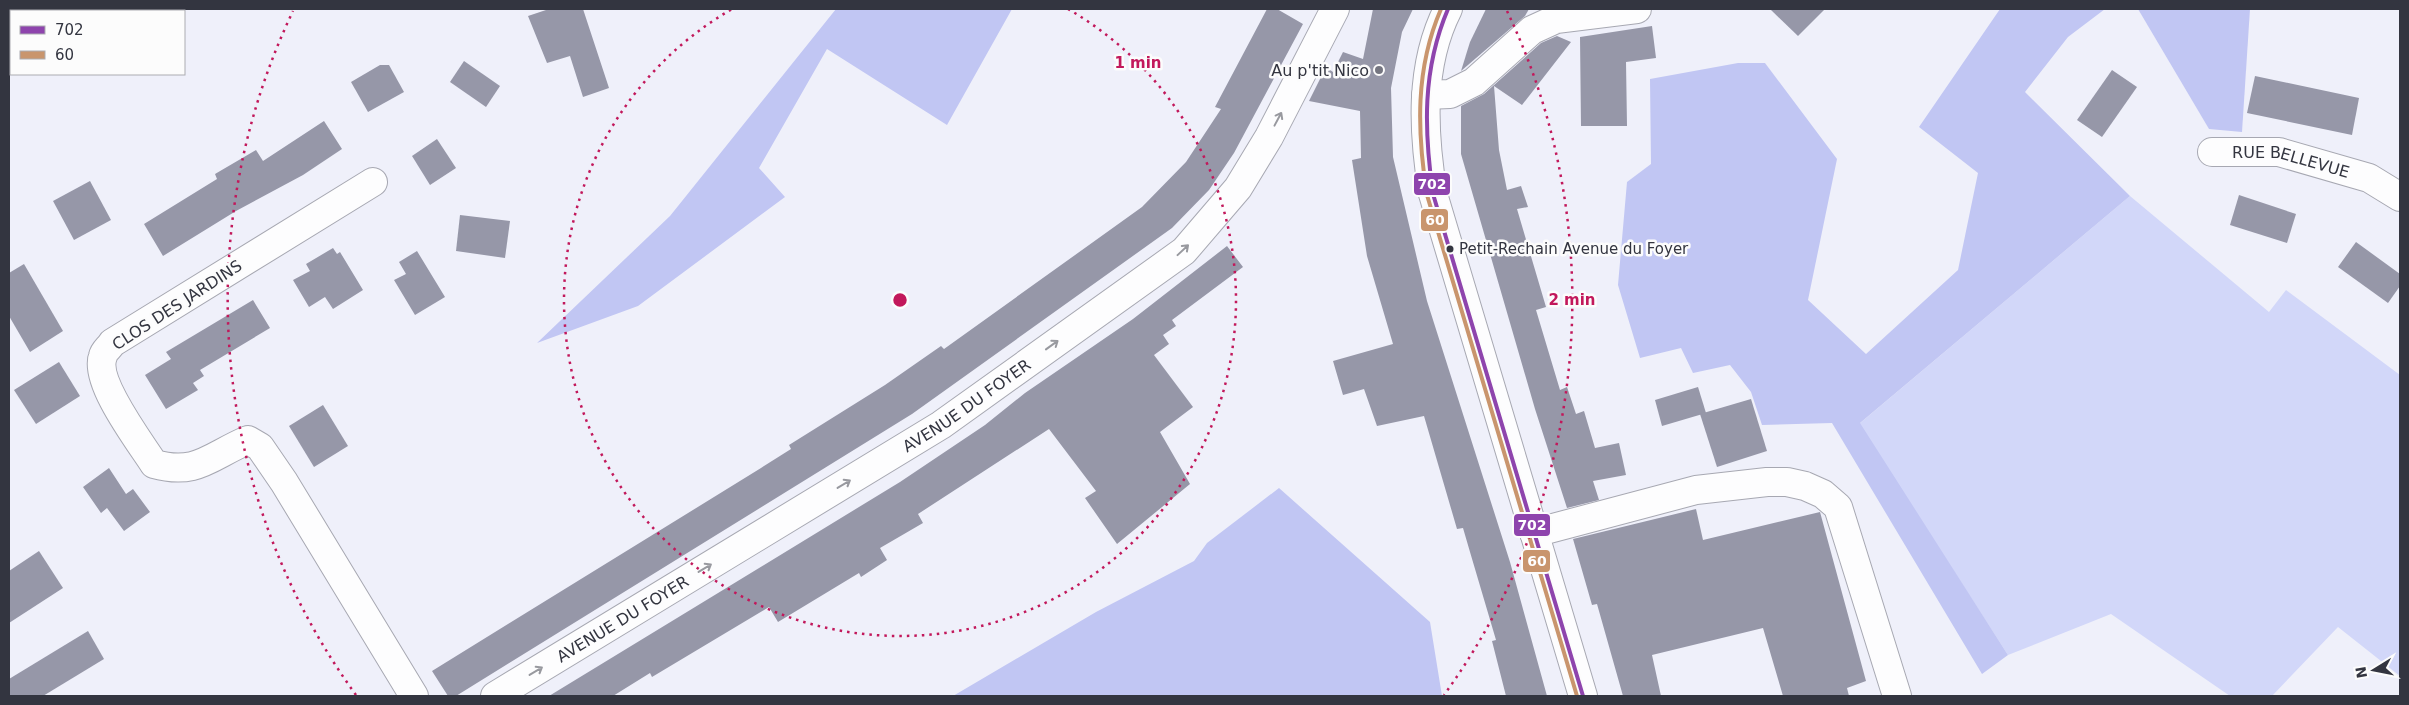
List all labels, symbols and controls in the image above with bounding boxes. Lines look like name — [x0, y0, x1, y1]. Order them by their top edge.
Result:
legend — [10, 10, 185, 75]
text: 702 — [55, 21, 84, 39]
text: 60 — [55, 46, 74, 64]
text: 1 min — [1114, 54, 1162, 72]
place label: Au p'tit Nico — [1271, 61, 1369, 80]
marker: Au p'tit Nico — [1373, 64, 1385, 76]
one-way arrow — [1274, 112, 1283, 127]
street label: RUE BELLEVUE — [2232, 143, 2352, 181]
line badge: 702 — [1413, 172, 1451, 196]
text: 702 — [1417, 176, 1447, 192]
line badge: 60 — [1420, 208, 1449, 232]
text: 60 — [1425, 212, 1445, 228]
place label: Petit-Rechain Avenue du Foyer — [1459, 240, 1689, 258]
one-way arrow — [1177, 244, 1190, 256]
marker: Petit-Rechain Avenue du Foyer — [1445, 244, 1455, 254]
street label: CLOS DES JARDINS — [109, 256, 245, 354]
centre of rings — [891, 291, 909, 309]
text: 2 min — [1548, 291, 1596, 309]
one-way arrow — [1045, 340, 1058, 351]
street label: AVENUE DU FOYER — [899, 355, 1034, 456]
one-way arrow — [837, 479, 851, 489]
line badge: 702 — [1513, 513, 1551, 537]
text: 702 — [1517, 517, 1547, 533]
line badge: 60 — [1522, 549, 1551, 573]
text: 60 — [1527, 553, 1547, 569]
one-way arrow — [698, 563, 712, 573]
street label: AVENUE DU FOYER — [553, 571, 692, 666]
north arrow — [2349, 645, 2399, 695]
one-way arrow — [529, 665, 543, 675]
text: N — [2352, 665, 2370, 679]

